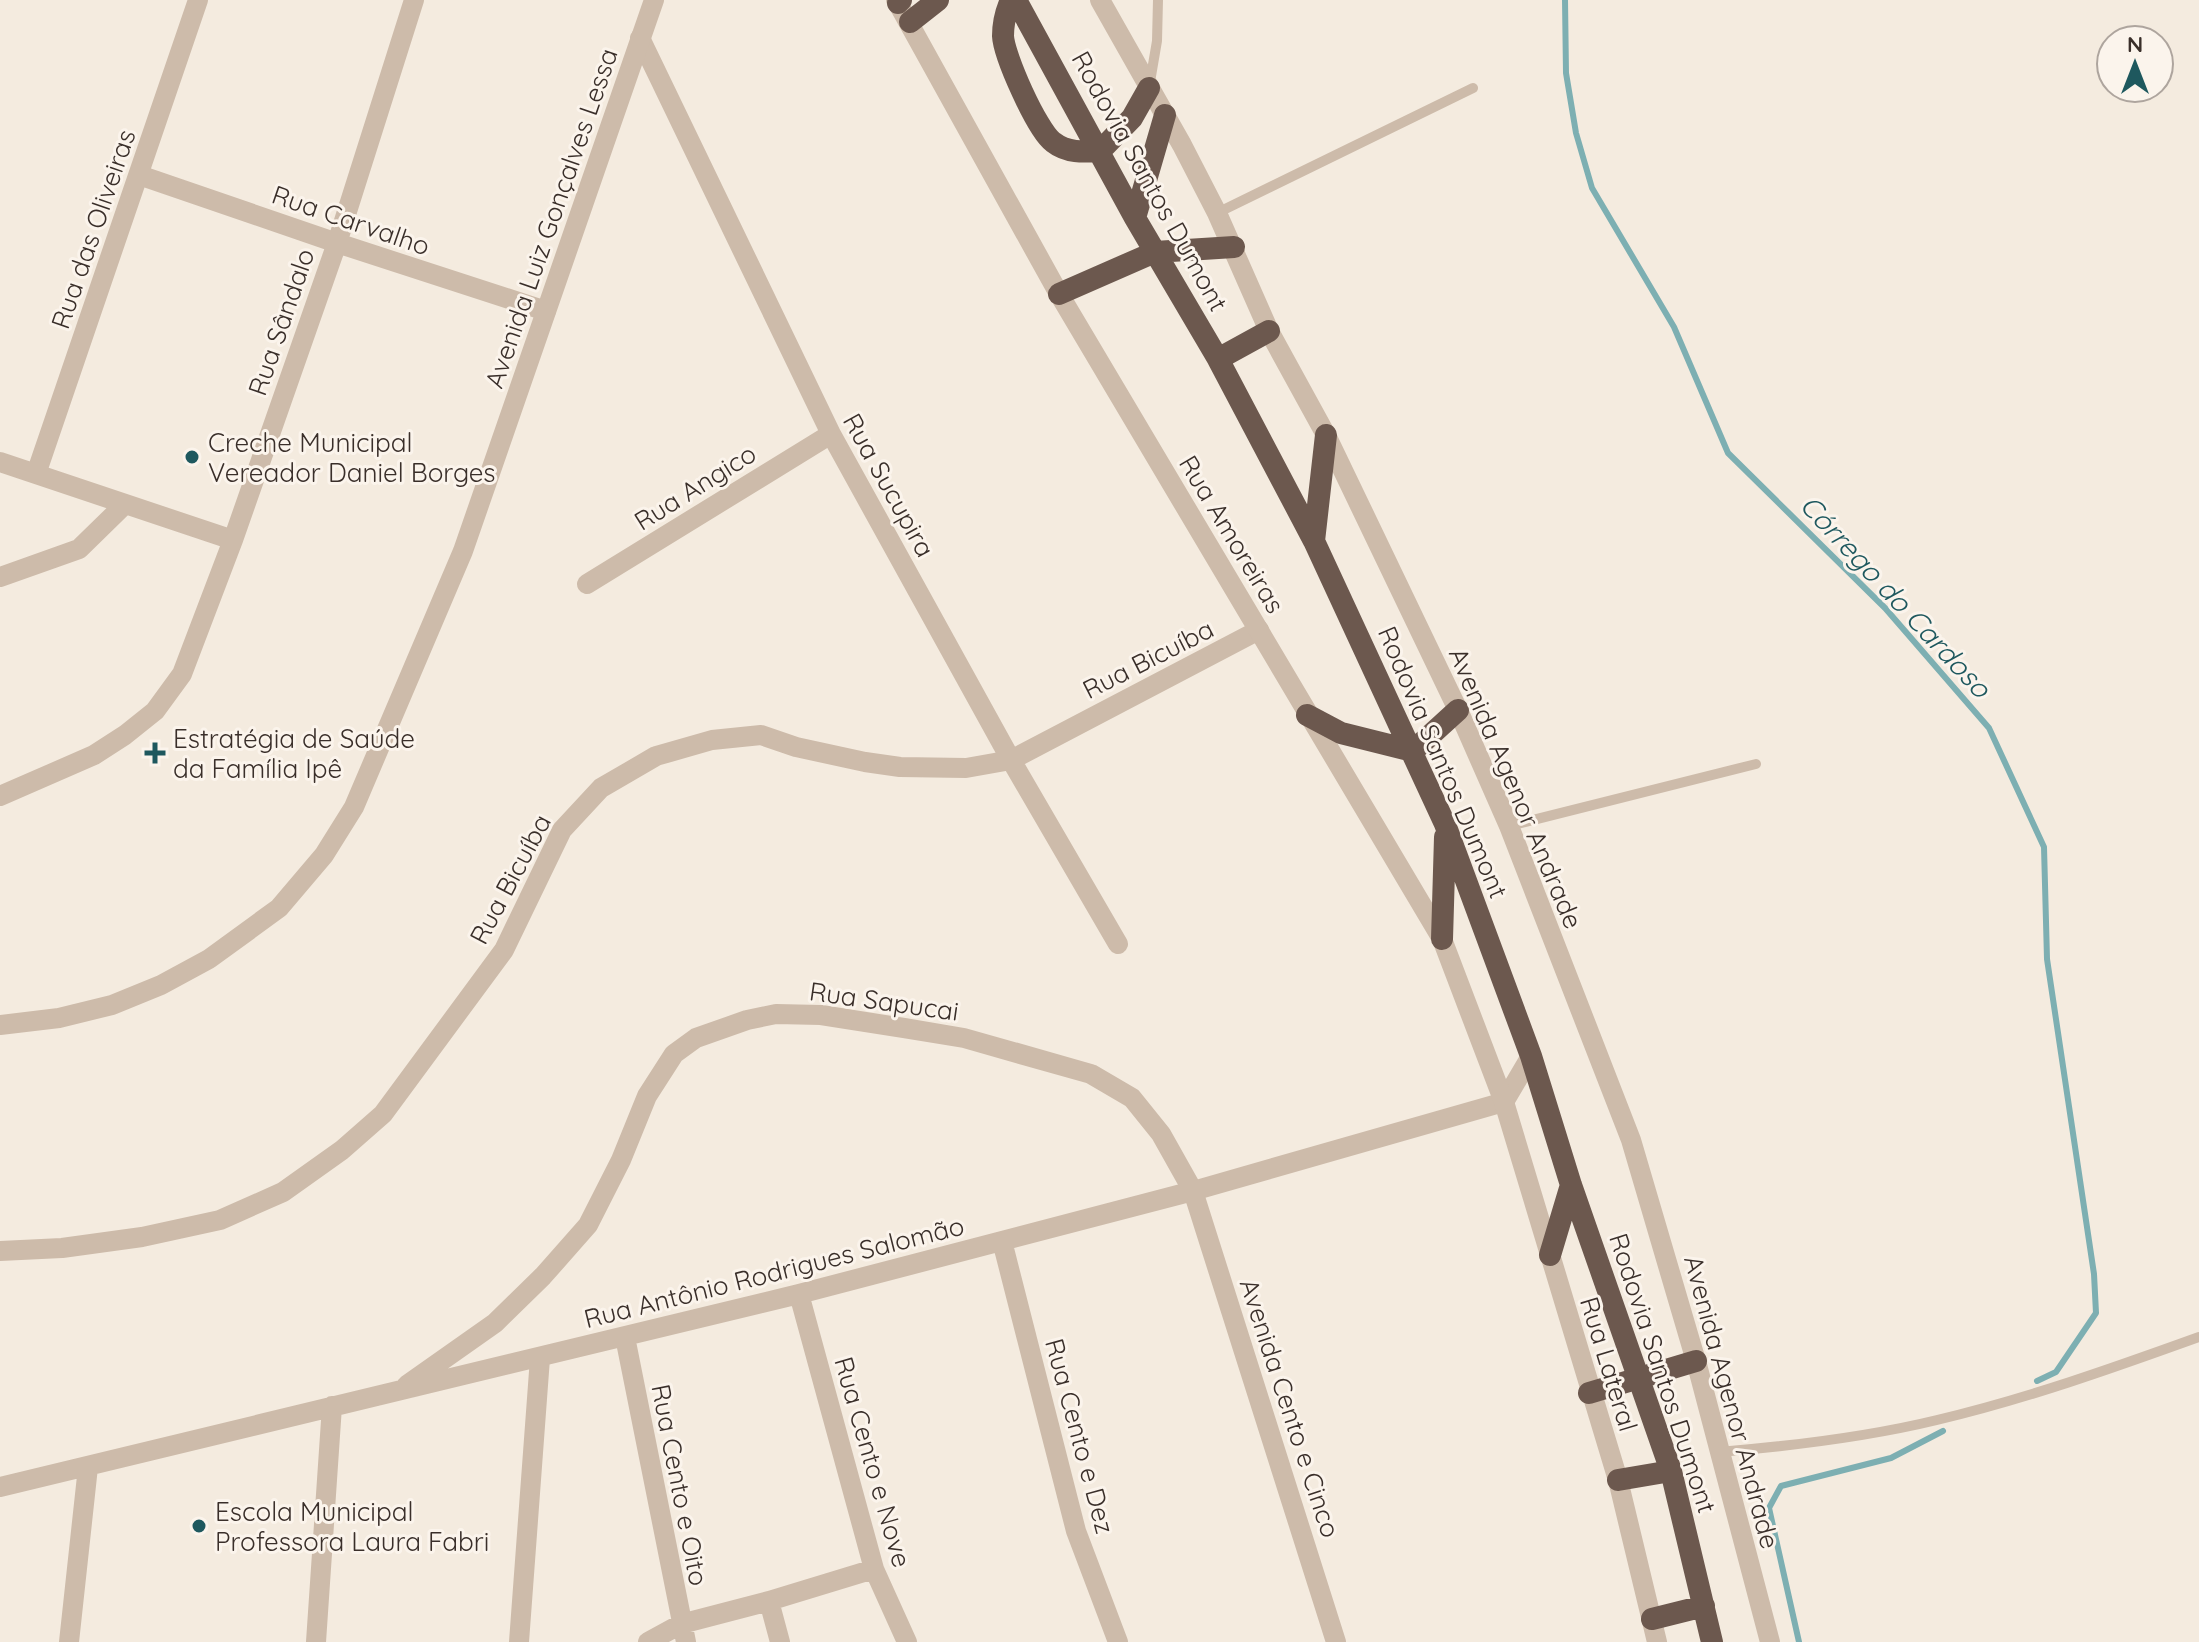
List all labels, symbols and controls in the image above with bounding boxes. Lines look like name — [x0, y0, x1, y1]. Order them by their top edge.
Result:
north arrow — [2095, 24, 2175, 104]
text: N — [2127, 30, 2143, 58]
street label: Avenida Luiz Gonçalves Lessa — [477, 44, 625, 392]
street label: Rodovia Santos Dumont — [1065, 45, 1235, 317]
street label: Rua das Oliveiras — [43, 125, 143, 333]
street label: Rua Carvalho — [268, 178, 434, 262]
street label: Rua Sândalo — [240, 244, 322, 400]
street label: Rua Sucupira — [836, 407, 942, 563]
place label: Creche Municipal Vereador Daniel Borges — [208, 426, 496, 489]
street label: Rua Angico — [628, 437, 762, 537]
marker: Creche Municipal Vereador Daniel Borges — [183, 448, 201, 466]
street label: Rua Amoreiras — [1172, 449, 1292, 619]
water label: Córrego do Cardoso — [1793, 487, 2000, 705]
street label: Rua Bicuíba — [1077, 612, 1219, 706]
street label: Rodovia Santos Dumont — [1371, 621, 1515, 903]
street label: Avenida Agenor Andrade — [1442, 642, 1590, 934]
place label: Estratégia de Saúde da Família Ipê — [173, 722, 415, 785]
marker: Estratégia de Saúde da Família Ipê — [144, 742, 166, 764]
street label: Rua Bicuíba — [462, 808, 558, 950]
street label: Rua Sapucai — [807, 974, 961, 1028]
street label: Rua Antônio Rodrigues Salomão — [580, 1209, 968, 1335]
street label: Rodovia Santos Dumont — [1602, 1229, 1724, 1517]
street label: Avenida Agenor Andrade — [1677, 1252, 1787, 1552]
street label: Avenida Cento e Cinco — [1233, 1274, 1347, 1542]
street label: Rua Lateral — [1573, 1293, 1645, 1435]
street label: Rua Cento e Dez — [1038, 1335, 1122, 1537]
street label: Rua Cento e Nove — [827, 1353, 919, 1571]
street label: Rua Cento e Oito — [644, 1381, 716, 1589]
place label: Escola Municipal Professora Laura Fabri — [215, 1495, 489, 1558]
marker: Escola Municipal Professora Laura Fabri — [190, 1517, 208, 1535]

